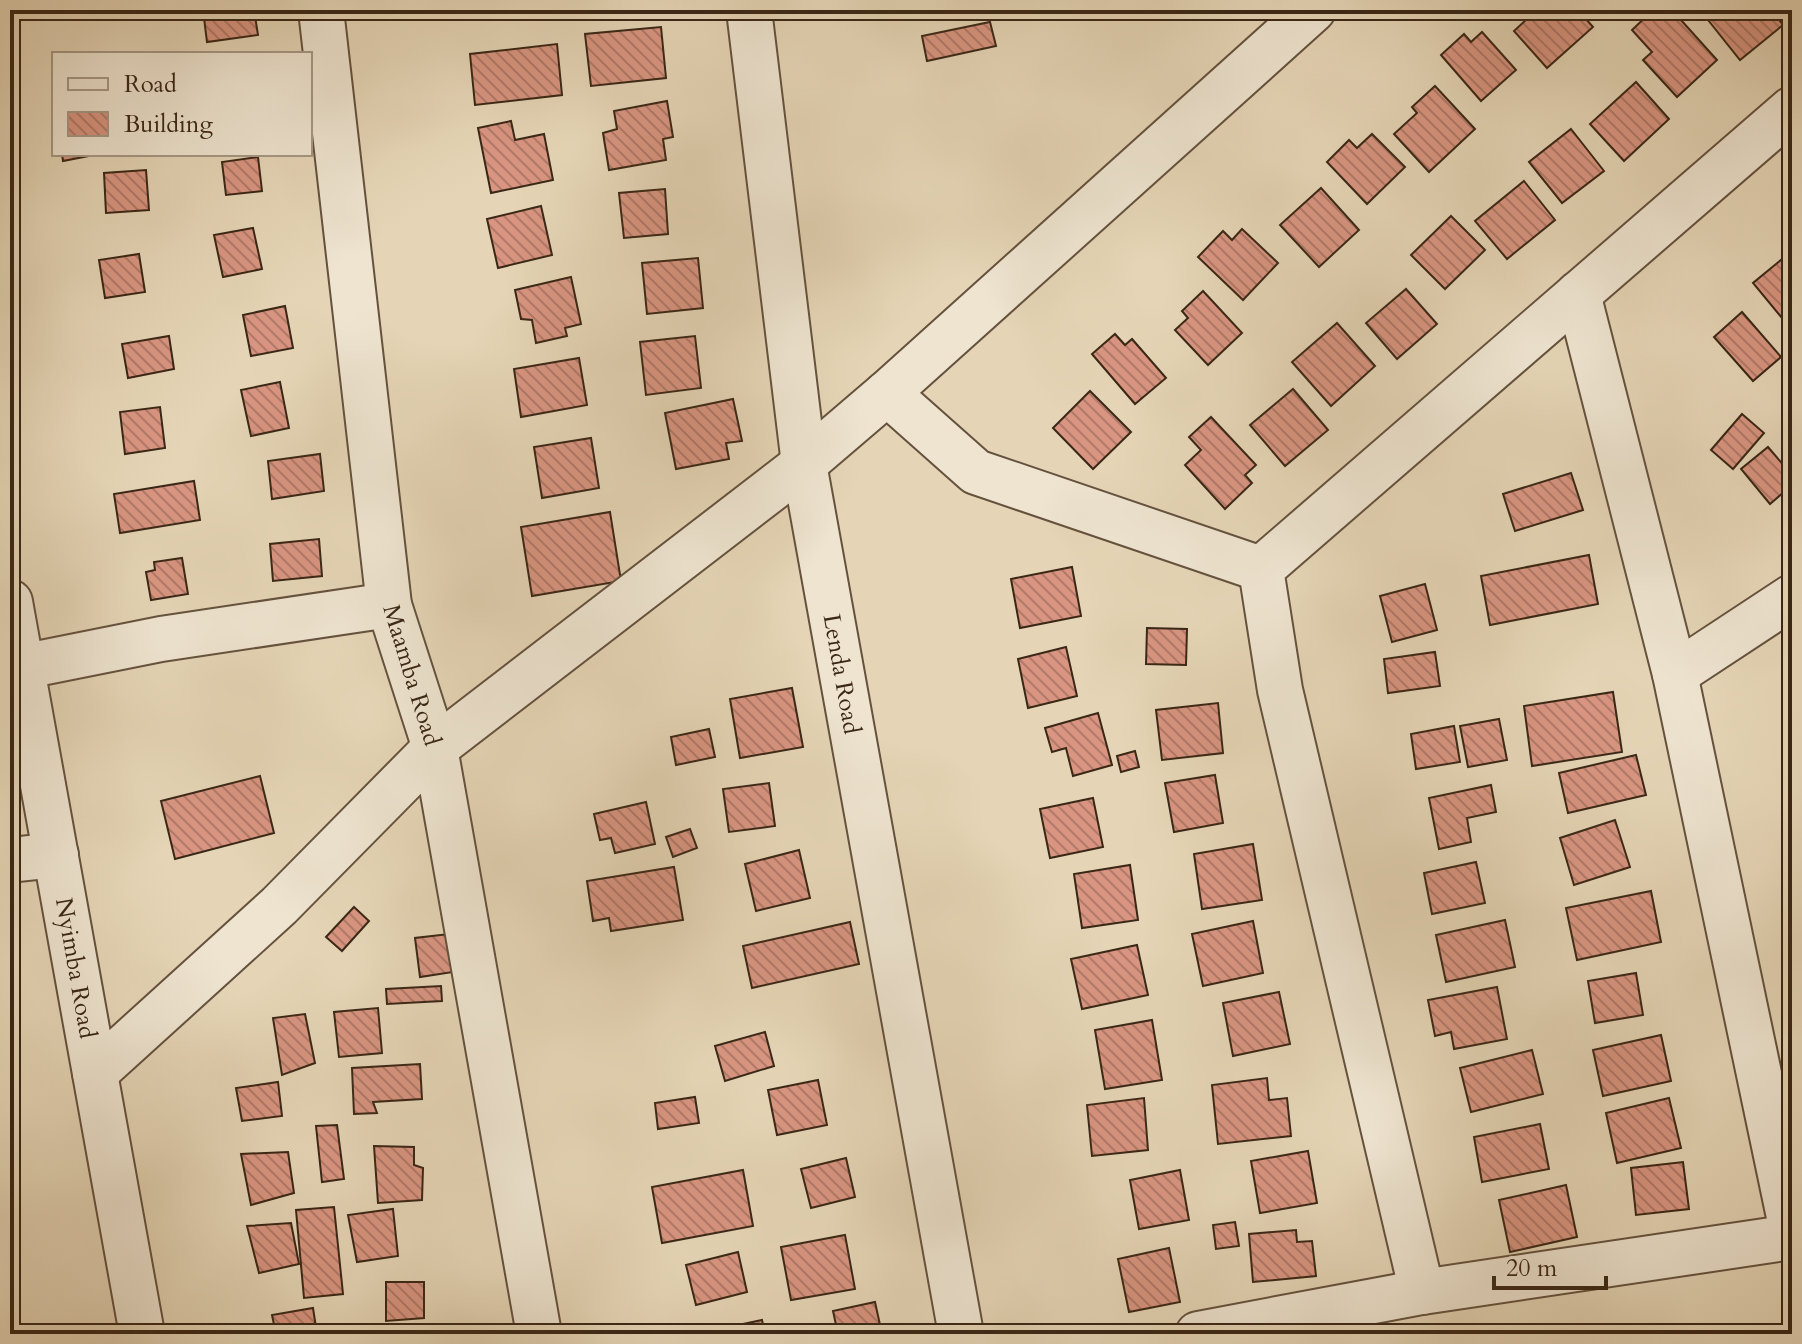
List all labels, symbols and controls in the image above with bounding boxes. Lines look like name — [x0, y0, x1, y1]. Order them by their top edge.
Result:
legend — [52, 52, 312, 156]
text: Road — [124, 68, 177, 101]
text: Building — [124, 108, 214, 141]
street label: Maamba Road — [374, 600, 449, 750]
street label: Lenda Road — [815, 611, 868, 737]
street label: Nyimba Road — [47, 895, 104, 1041]
scale bar — [1494, 1240, 1606, 1290]
text: 20 m — [1506, 1252, 1558, 1285]

